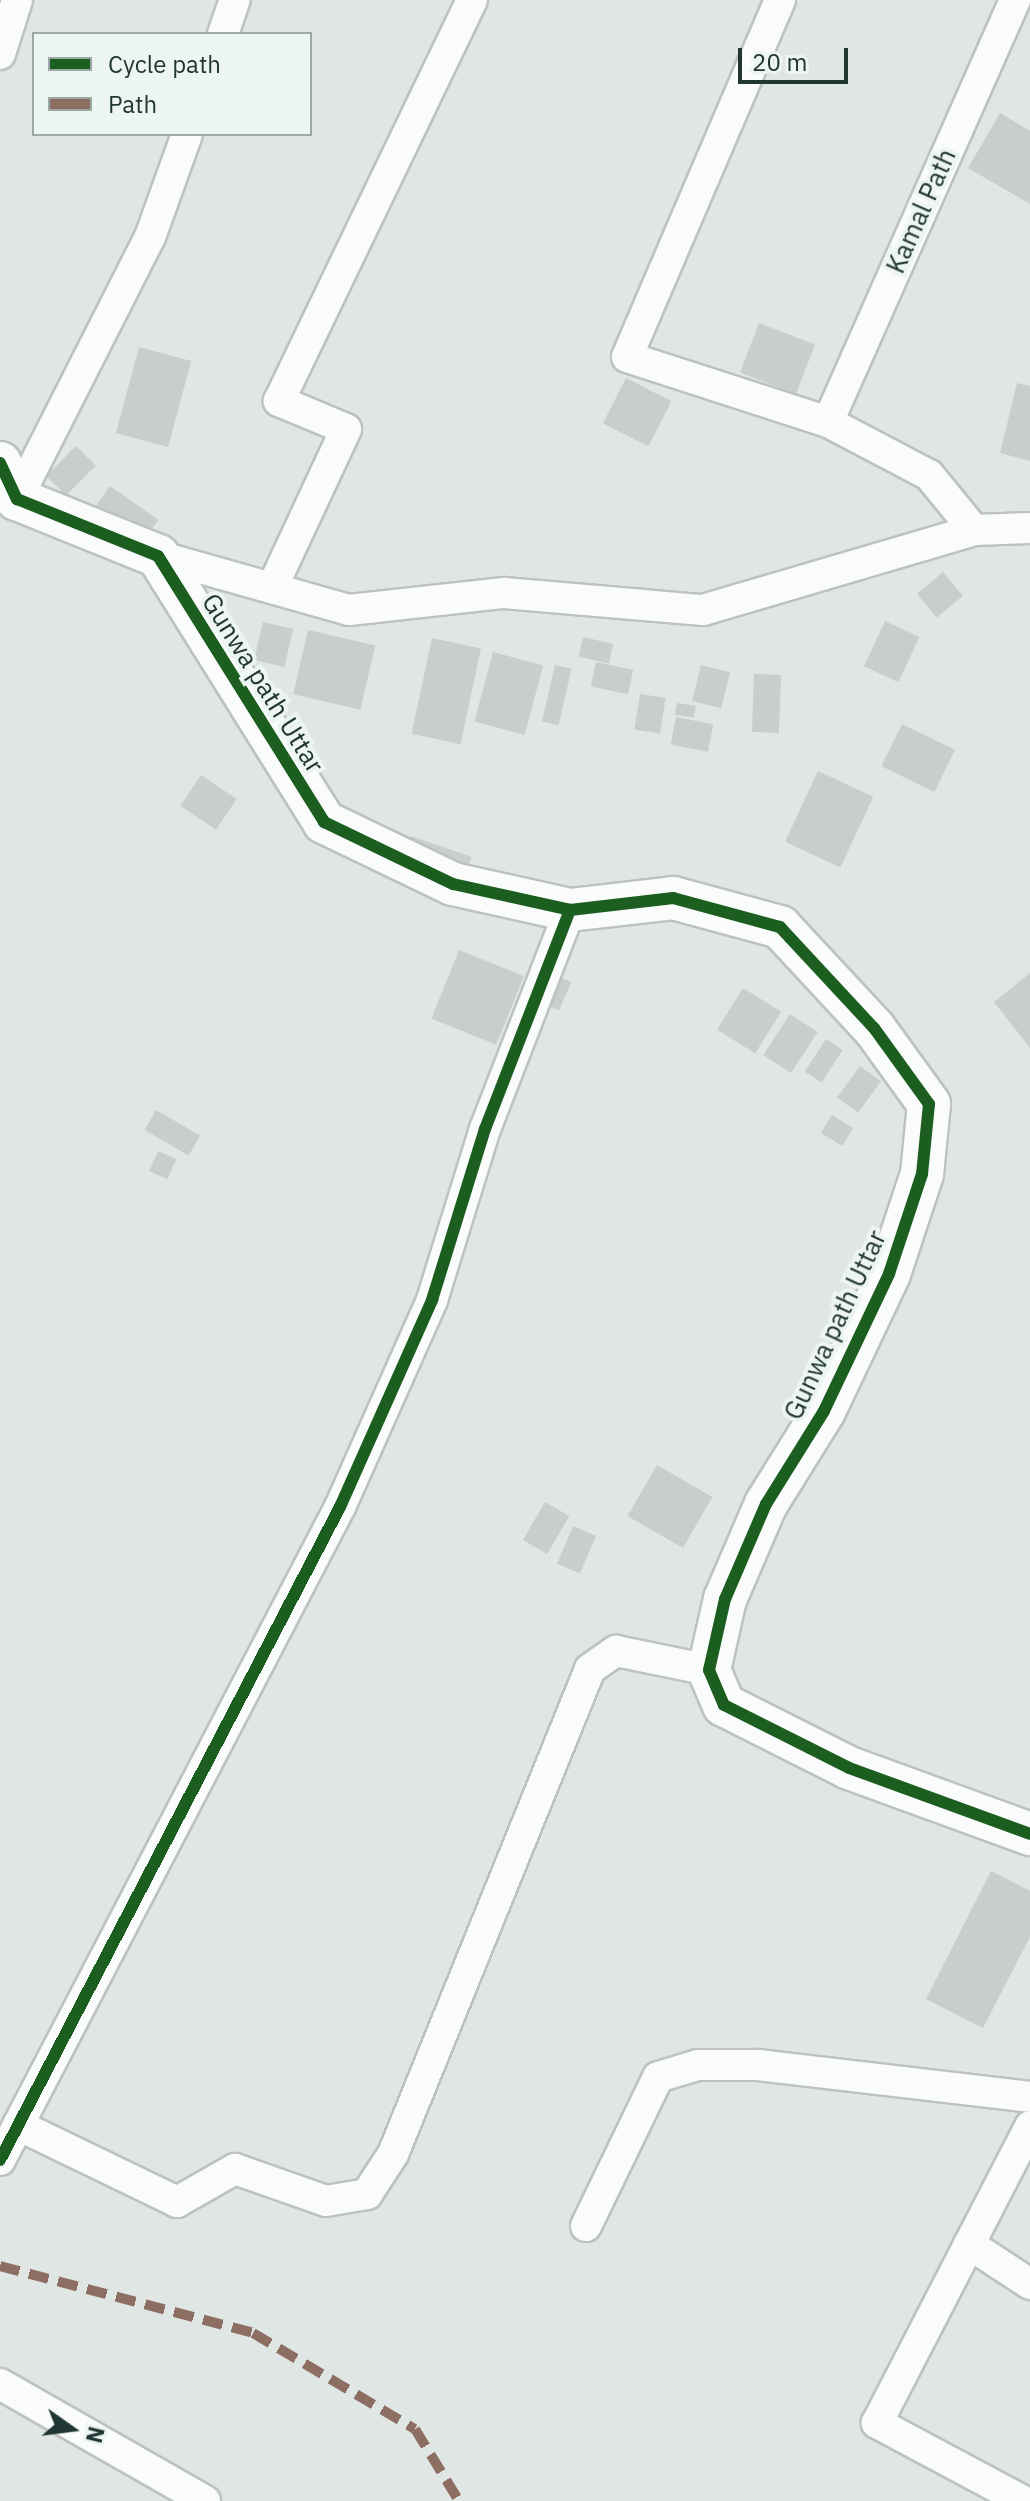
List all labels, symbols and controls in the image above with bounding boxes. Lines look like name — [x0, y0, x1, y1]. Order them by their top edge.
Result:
legend — [32, 32, 312, 136]
scale bar — [742, 32, 852, 82]
text: 20 m — [752, 46, 807, 78]
text: Cycle path — [108, 48, 221, 80]
text: Path — [108, 88, 157, 120]
street label: Kamal Path — [880, 144, 962, 278]
street label: Gunwa path Uttar — [195, 588, 331, 778]
street label: Gunwa path Uttar — [777, 1225, 893, 1425]
north arrow — [32, 2389, 112, 2469]
text: N — [80, 2424, 112, 2446]

